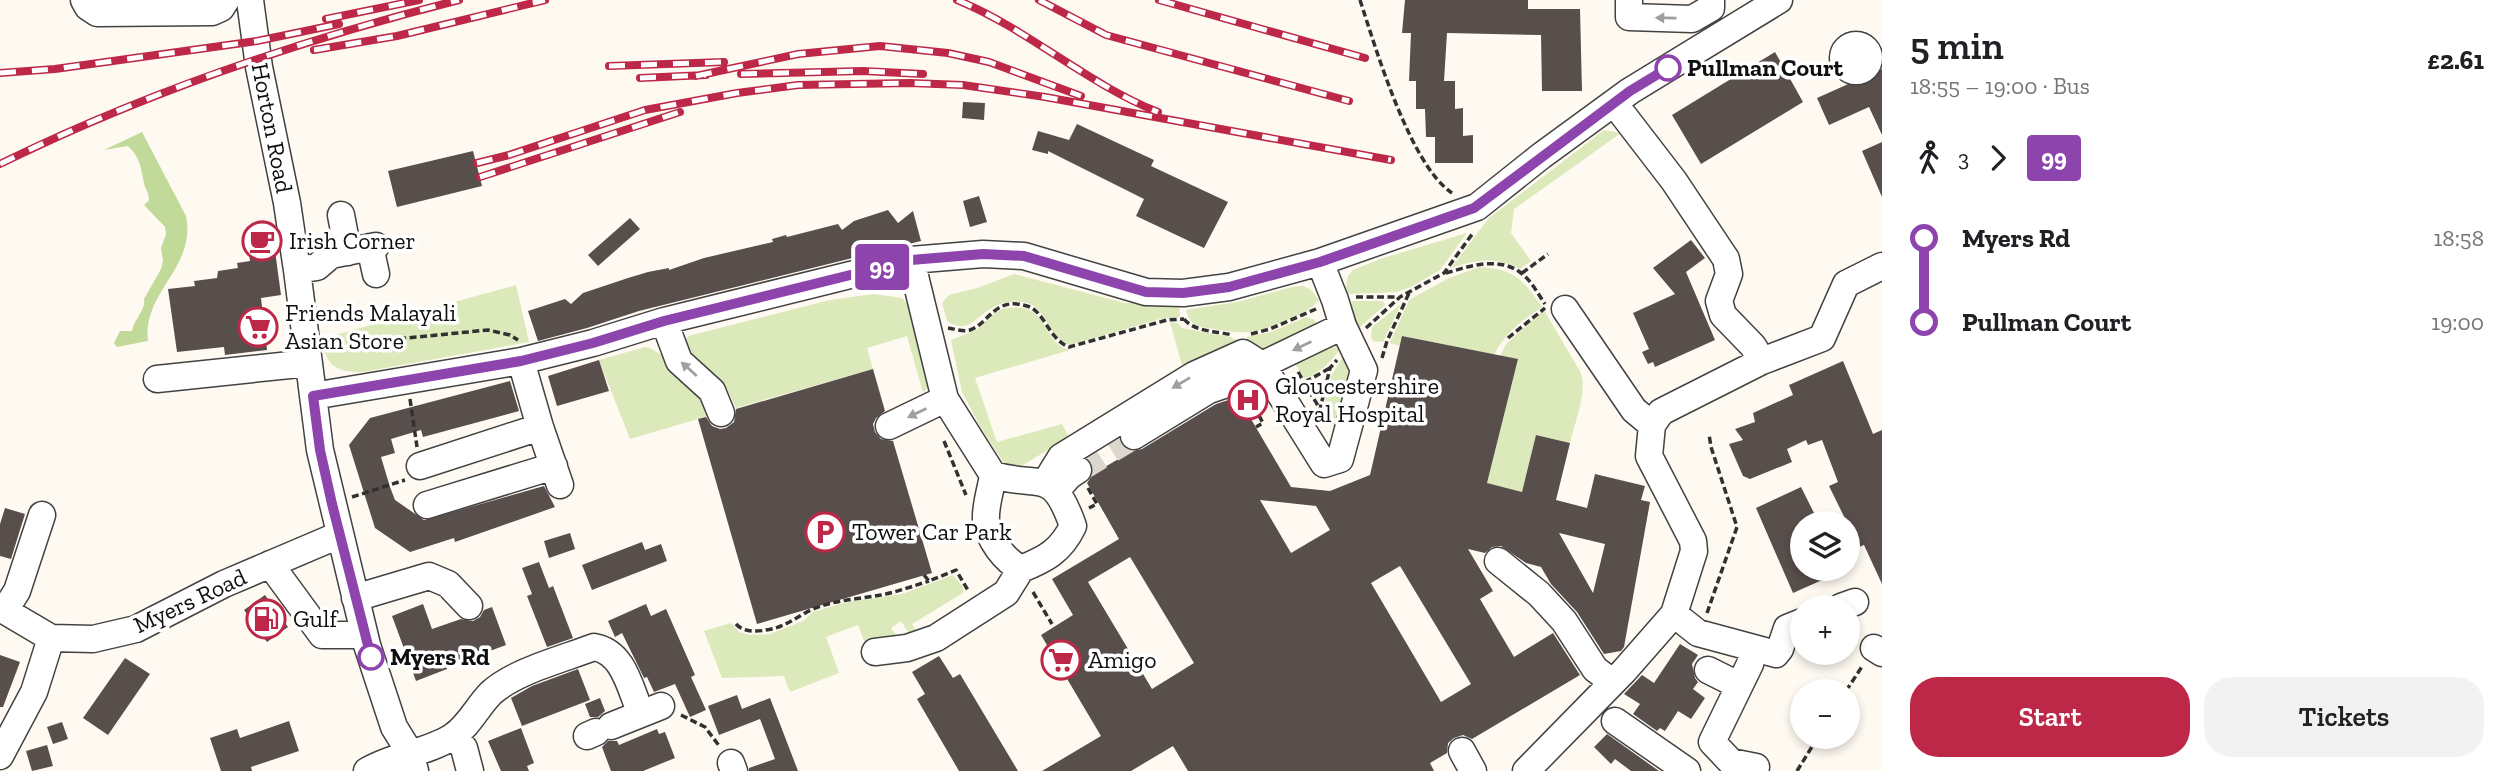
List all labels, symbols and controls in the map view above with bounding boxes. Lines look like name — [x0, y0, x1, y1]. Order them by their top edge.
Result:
one-way arrow — [1655, 12, 1677, 24]
text: 5 min — [1910, 23, 2004, 69]
text: £2.61 — [2427, 44, 2484, 76]
place label: Pullman Court — [1687, 53, 1844, 82]
marker: Pullman Court — [1655, 55, 1681, 81]
street label: Horton Road — [246, 60, 299, 195]
text: 18:55 – 19:00 · Bus — [1910, 72, 2090, 100]
icon: walk — [1910, 139, 1948, 177]
icon: forward — [1979, 139, 2017, 177]
text: 99 — [2041, 143, 2067, 172]
text: 3 — [1958, 144, 1969, 172]
cafe icon: Irish Corner — [241, 220, 283, 262]
text: Myers Rd — [1962, 222, 2070, 254]
text: 18:58 — [2433, 224, 2484, 252]
place label: Irish Corner — [289, 226, 416, 255]
line badge: 99 — [850, 244, 914, 290]
text: 99 — [869, 252, 895, 281]
place label: Friends Malayali Asian Store — [285, 298, 457, 355]
supermarket icon: Friends Malayali Asian Store — [237, 306, 279, 348]
text: Pullman Court — [1962, 306, 2131, 338]
text: 19:00 — [2431, 308, 2484, 336]
one-way arrow — [1292, 340, 1312, 351]
one-way arrow — [680, 362, 697, 378]
place label: Gloucestershire Royal Hospital — [1275, 371, 1439, 428]
one-way arrow — [1172, 376, 1191, 389]
hospital icon: Gloucestershire Royal Hospital — [1227, 379, 1269, 421]
one-way arrow — [907, 407, 927, 419]
parking icon: Tower Car Park — [804, 511, 846, 553]
map controls — [1790, 511, 1860, 749]
button: layers — [1790, 511, 1860, 581]
place label: Tower Car Park — [852, 517, 1012, 546]
street label: Myers Road — [129, 562, 251, 639]
button: + — [1790, 595, 1860, 665]
fuel station icon: Gulf — [245, 598, 287, 640]
place label: Gulf — [293, 604, 339, 633]
supermarket icon: Amigo — [1040, 639, 1082, 681]
place label: Myers Rd — [390, 642, 490, 671]
marker: Myers Rd — [358, 644, 384, 670]
place label: Amigo — [1088, 645, 1156, 674]
button: Start — [1910, 677, 2190, 757]
button: Tickets — [2204, 677, 2484, 757]
button: − — [1790, 679, 1860, 749]

